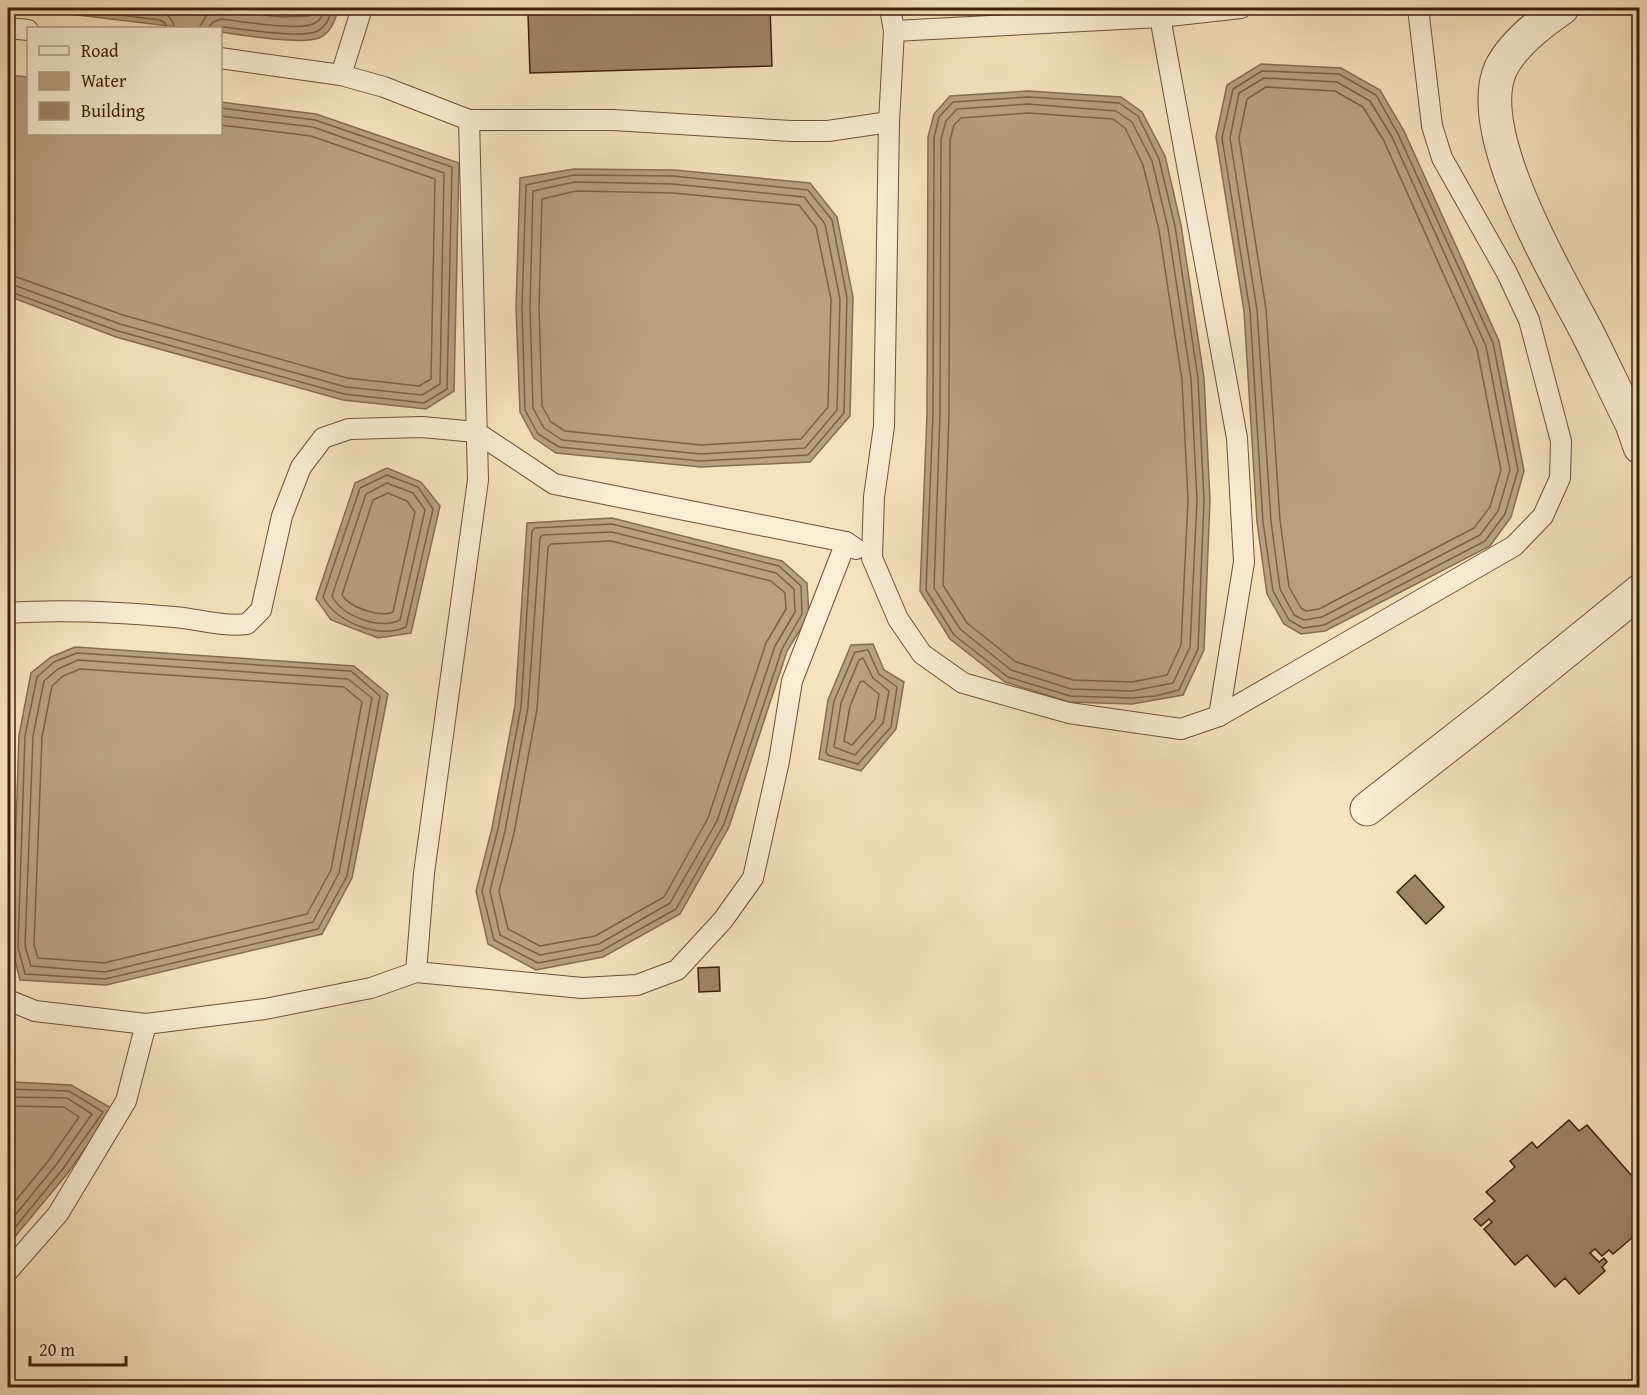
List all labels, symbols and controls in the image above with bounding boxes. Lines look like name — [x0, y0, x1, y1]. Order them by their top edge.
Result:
legend — [27, 27, 222, 135]
text: Road — [81, 37, 119, 64]
text: Water — [81, 67, 127, 94]
text: Building — [81, 97, 145, 124]
scale bar — [30, 1329, 126, 1367]
text: 20 m — [39, 1336, 75, 1363]

